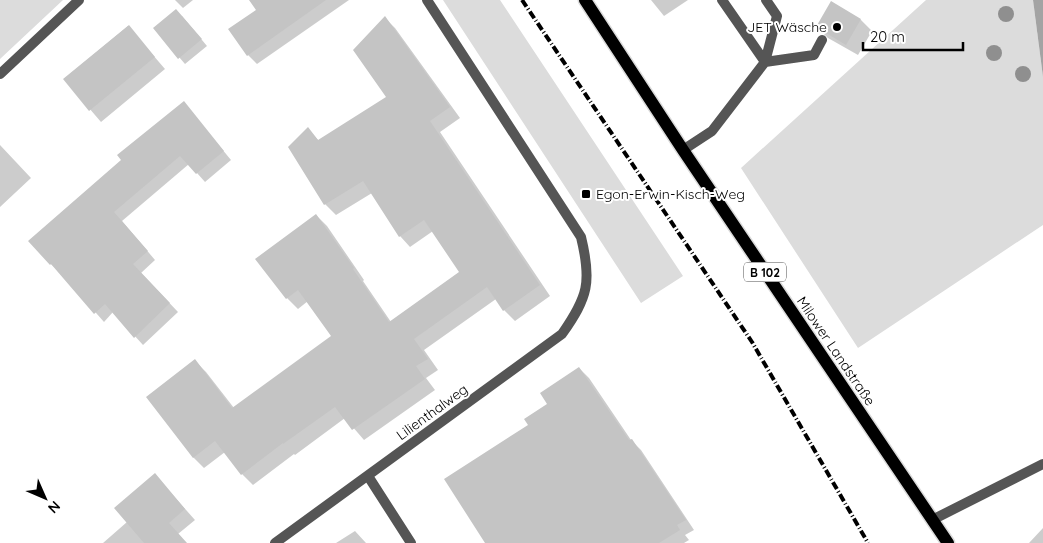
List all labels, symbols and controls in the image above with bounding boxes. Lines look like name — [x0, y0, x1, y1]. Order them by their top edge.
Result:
place label: JET Wäsche — [747, 18, 827, 36]
scale bar — [863, 20, 963, 52]
marker: JET Wäsche — [831, 21, 843, 33]
text: 20 m — [870, 27, 905, 46]
place label: Egon-Erwin-Kisch-Weg — [596, 185, 745, 203]
marker: Egon-Erwin-Kisch-Weg — [580, 188, 592, 200]
road number: B 102 — [744, 262, 786, 282]
street label: Milower Landstraße — [793, 293, 879, 409]
street label: Lilienthalweg — [393, 380, 471, 444]
north arrow — [20, 473, 70, 523]
text: N — [44, 497, 64, 517]

